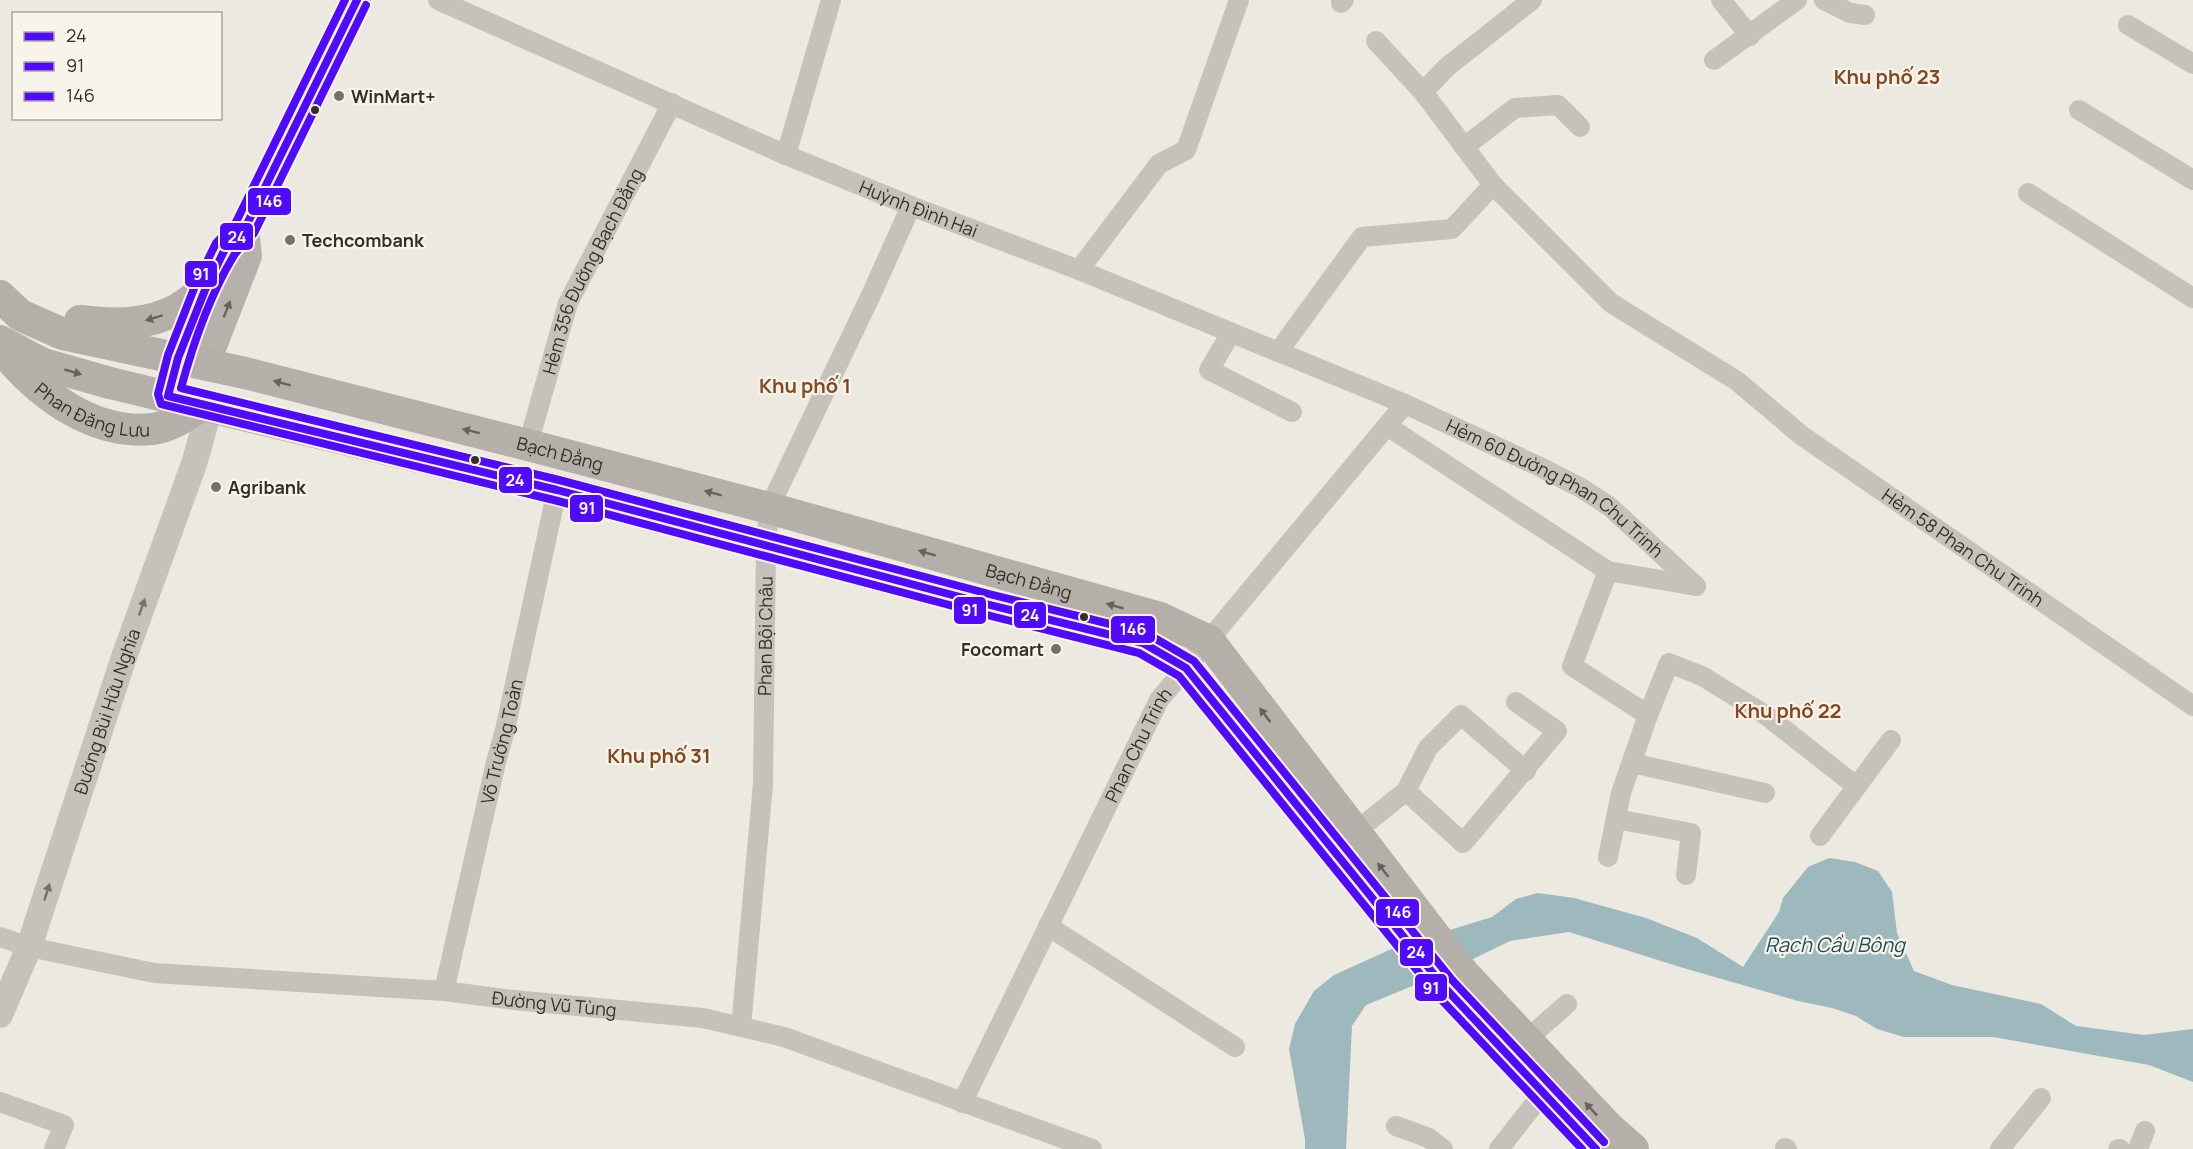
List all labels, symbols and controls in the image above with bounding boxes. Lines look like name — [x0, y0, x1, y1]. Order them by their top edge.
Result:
legend — [12, 12, 222, 120]
text: 24 — [66, 23, 87, 47]
text: 91 — [66, 53, 84, 77]
district label: Khu phố 23 — [1834, 63, 1940, 90]
text: 146 — [66, 83, 95, 107]
place label: WinMart+ — [351, 84, 436, 108]
marker: WinMart+ — [332, 89, 346, 103]
unlabelled marker — [309, 104, 321, 116]
street label: Hẻm 356 Đường Bạch Đằng — [536, 164, 648, 377]
street label: Huỳnh Đình Hai — [856, 174, 981, 242]
line badge: 146 — [247, 187, 292, 216]
text: 146 — [256, 190, 282, 212]
line badge: 24 — [219, 222, 254, 251]
text: 24 — [228, 226, 246, 248]
place label: Techcombank — [302, 228, 425, 252]
marker: Techcombank — [283, 233, 297, 247]
line badge: 91 — [184, 260, 218, 288]
text: 91 — [193, 263, 209, 285]
one-way arrow — [222, 300, 232, 318]
one-way arrow — [145, 314, 163, 323]
one-way arrow — [64, 368, 82, 377]
district label: Khu phố 1 — [759, 372, 851, 399]
street label: Phan Đăng Lưu — [30, 377, 150, 442]
one-way arrow — [273, 378, 291, 387]
street label: Hẻm 60 Đường Phan Chu Trinh — [1442, 413, 1669, 562]
one-way arrow — [462, 426, 480, 435]
street label: Bạch Đằng — [514, 431, 606, 476]
unlabelled marker — [469, 454, 481, 466]
line badge: 24 — [498, 466, 533, 494]
text: 24 — [506, 469, 524, 491]
place label: Agribank — [228, 475, 307, 499]
marker: Agribank — [209, 480, 223, 494]
street label: Hẻm 58 Phan Chu Trinh — [1877, 483, 2049, 612]
one-way arrow — [703, 488, 722, 498]
line badge: 91 — [569, 494, 604, 523]
text: 91 — [579, 497, 595, 519]
one-way arrow — [918, 548, 936, 557]
street label: Bạch Đằng — [983, 558, 1075, 605]
street label: Phan Bội Châu — [752, 576, 778, 696]
line badge: 91 — [953, 596, 987, 625]
one-way arrow — [137, 598, 147, 616]
text: 91 — [962, 599, 978, 621]
line badge: 24 — [1013, 601, 1047, 629]
one-way arrow — [1106, 601, 1124, 610]
text: 24 — [1021, 604, 1039, 626]
unlabelled marker — [1078, 611, 1090, 623]
line badge: 146 — [1110, 615, 1156, 644]
text: 146 — [1120, 618, 1146, 640]
street label: Đường Bùi Hữu Nghĩa — [68, 625, 145, 797]
place label: Focomart — [961, 637, 1044, 661]
marker: Focomart — [1049, 642, 1063, 656]
street label: Võ Trường Toản — [475, 677, 528, 806]
street label: Phan Chu Trinh — [1099, 682, 1177, 806]
district label: Khu phố 22 — [1735, 697, 1841, 724]
one-way arrow — [1258, 707, 1271, 723]
district label: Khu phố 31 — [607, 742, 711, 769]
one-way arrow — [1376, 862, 1389, 878]
one-way arrow — [43, 883, 53, 901]
line badge: 146 — [1375, 898, 1420, 927]
text: 146 — [1385, 901, 1411, 923]
water label: Rạch Cầu Bông — [1765, 931, 1907, 958]
line badge: 24 — [1399, 938, 1434, 967]
text: 24 — [1407, 941, 1425, 963]
line badge: 91 — [1414, 973, 1448, 1002]
text: 91 — [1423, 977, 1439, 999]
street label: Đường Vũ Tùng — [491, 985, 618, 1022]
one-way arrow — [1584, 1101, 1598, 1116]

